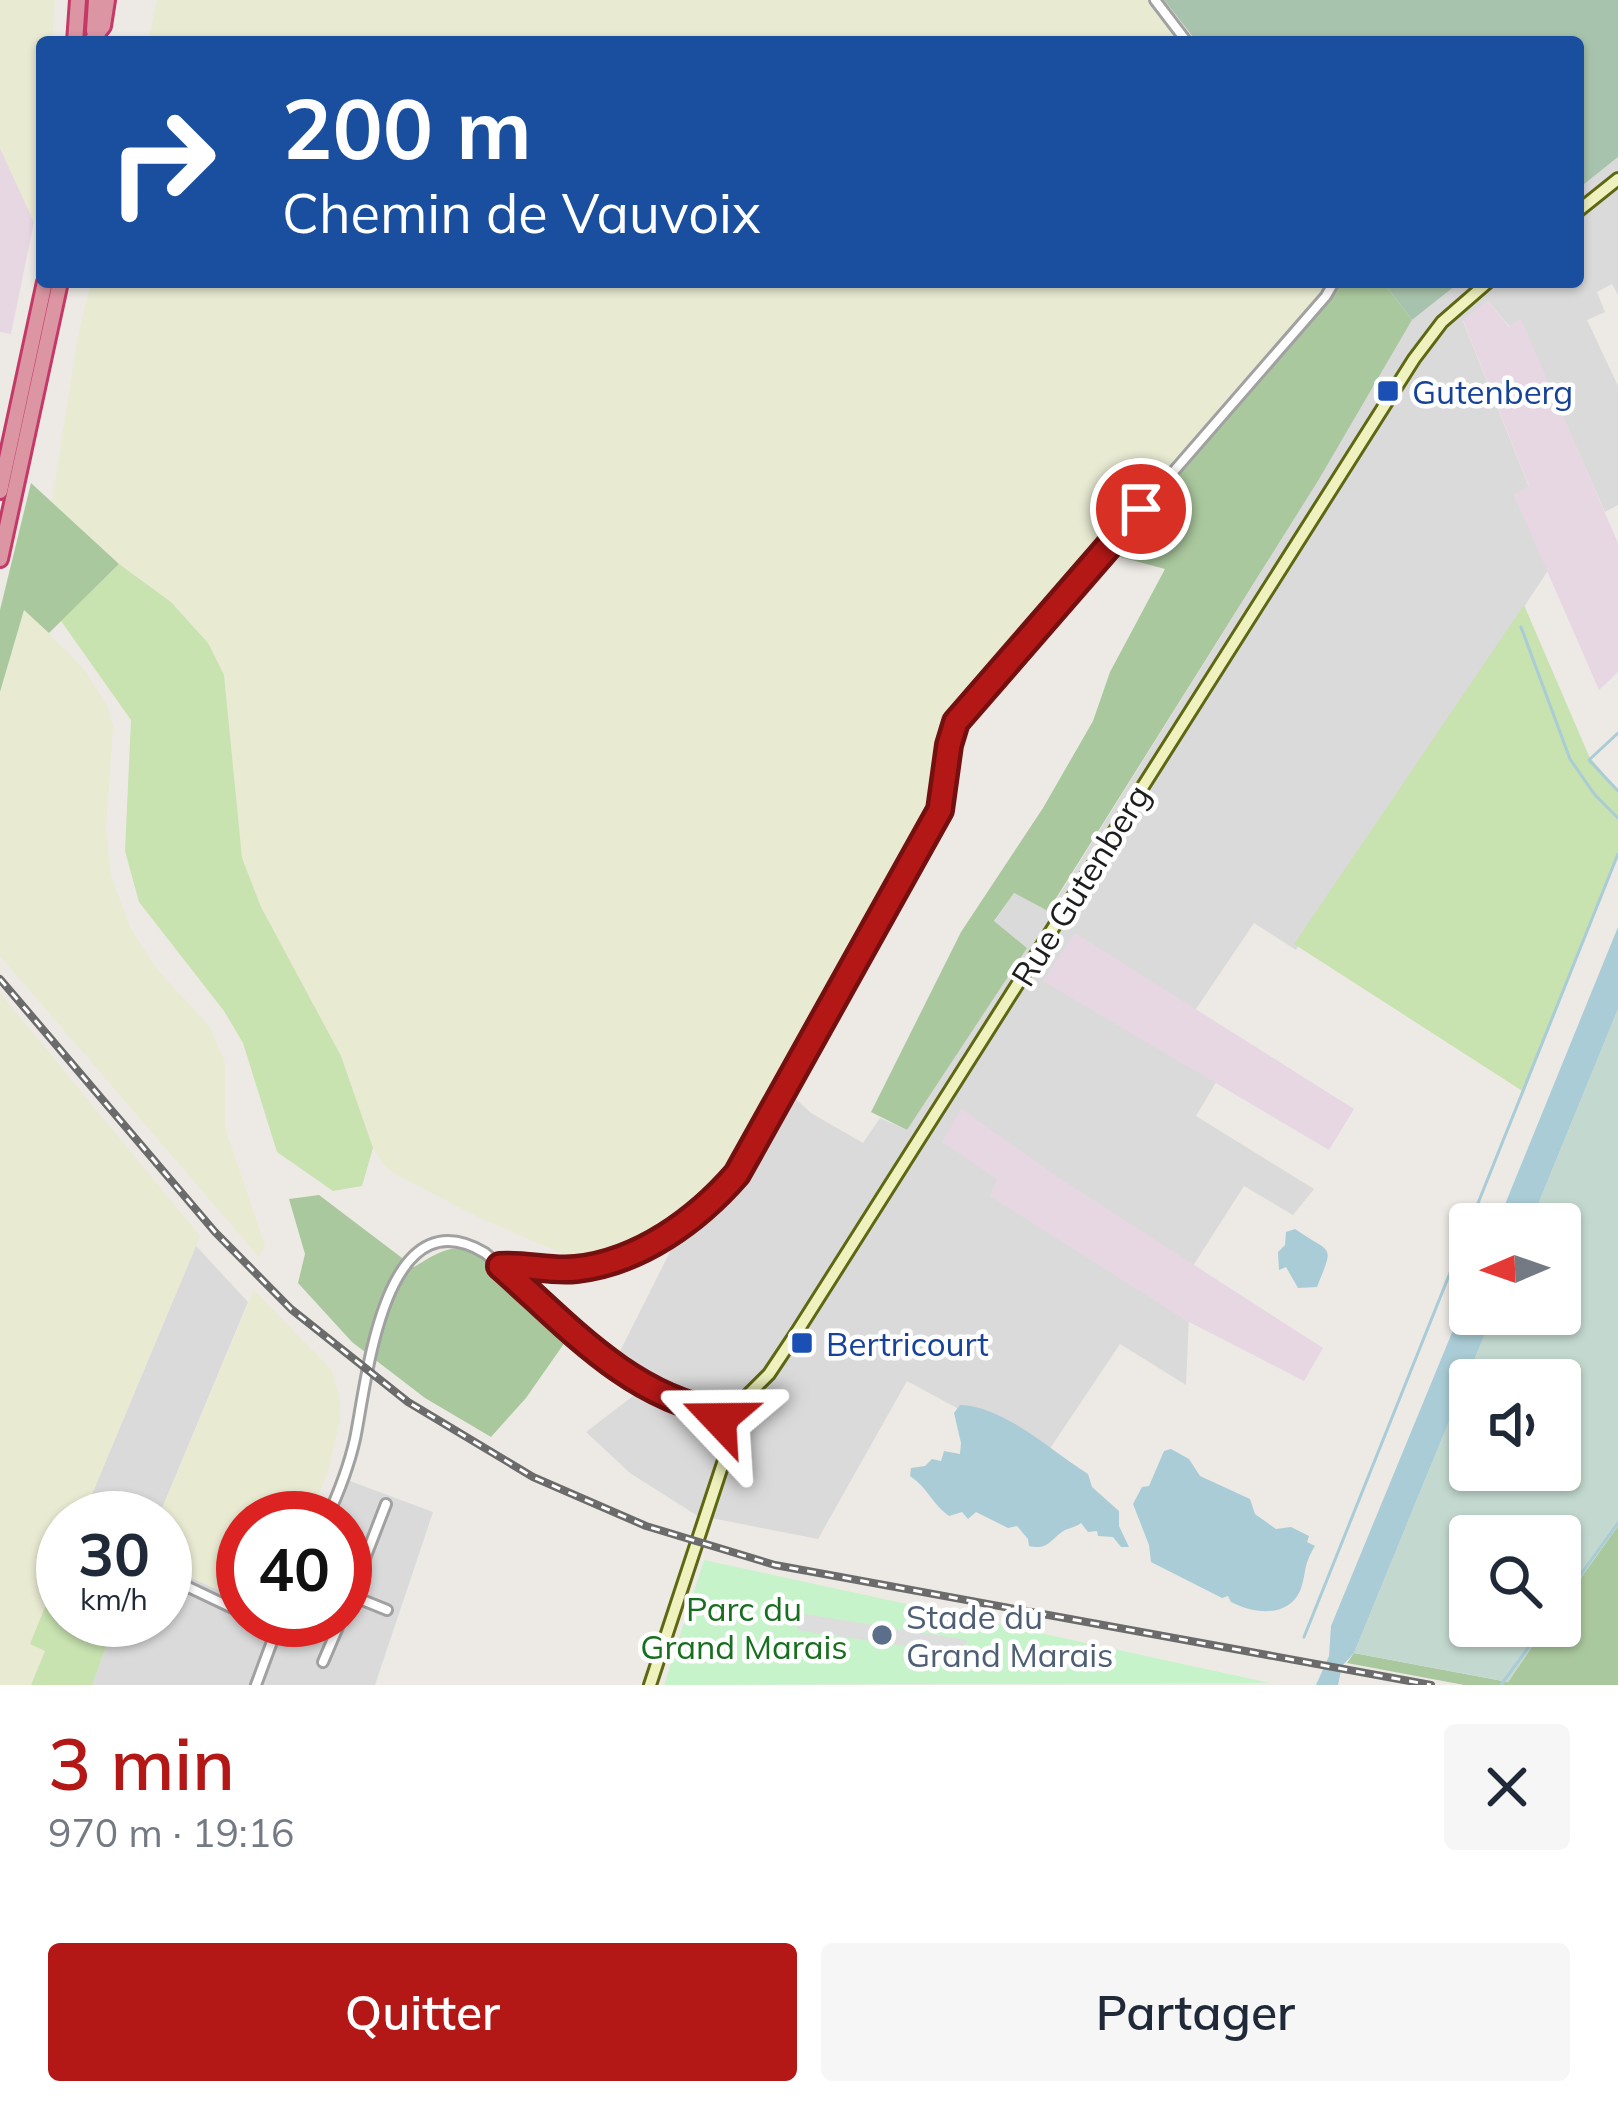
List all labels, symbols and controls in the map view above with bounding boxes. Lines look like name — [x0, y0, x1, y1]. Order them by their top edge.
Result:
text: 200 m — [282, 75, 532, 180]
icon: right — [84, 84, 240, 240]
text: Chemin de Vauvoix — [282, 179, 761, 247]
place label: Gutenberg — [1412, 371, 1573, 412]
marker: Gutenberg — [1375, 378, 1401, 404]
pin — [1090, 458, 1192, 560]
icon: arrive — [1108, 476, 1174, 542]
street label: Rue Gutenberg — [1002, 777, 1158, 993]
north arrow — [1449, 1203, 1581, 1335]
map controls — [1449, 1203, 1581, 1647]
place label: Bertricourt — [826, 1323, 989, 1364]
marker: Bertricourt — [789, 1330, 815, 1356]
position arrow — [656, 1356, 782, 1482]
button: sound — [1449, 1359, 1581, 1491]
speed limit sign: 40 — [216, 1491, 372, 1647]
button: search — [1449, 1515, 1581, 1647]
text: 30 — [78, 1516, 150, 1591]
text: km/h — [80, 1580, 148, 1618]
park label: Parc du Grand Marais — [640, 1588, 848, 1667]
place label: Stade du Grand Marais — [906, 1596, 1113, 1675]
marker: Stade du Grand Marais — [869, 1622, 895, 1648]
text: 3 min — [48, 1718, 235, 1808]
button: close — [1444, 1724, 1570, 1850]
text: 970 m · 19:16 — [48, 1808, 294, 1857]
button: Quitter — [48, 1943, 797, 2081]
button: Partager — [821, 1943, 1570, 2081]

